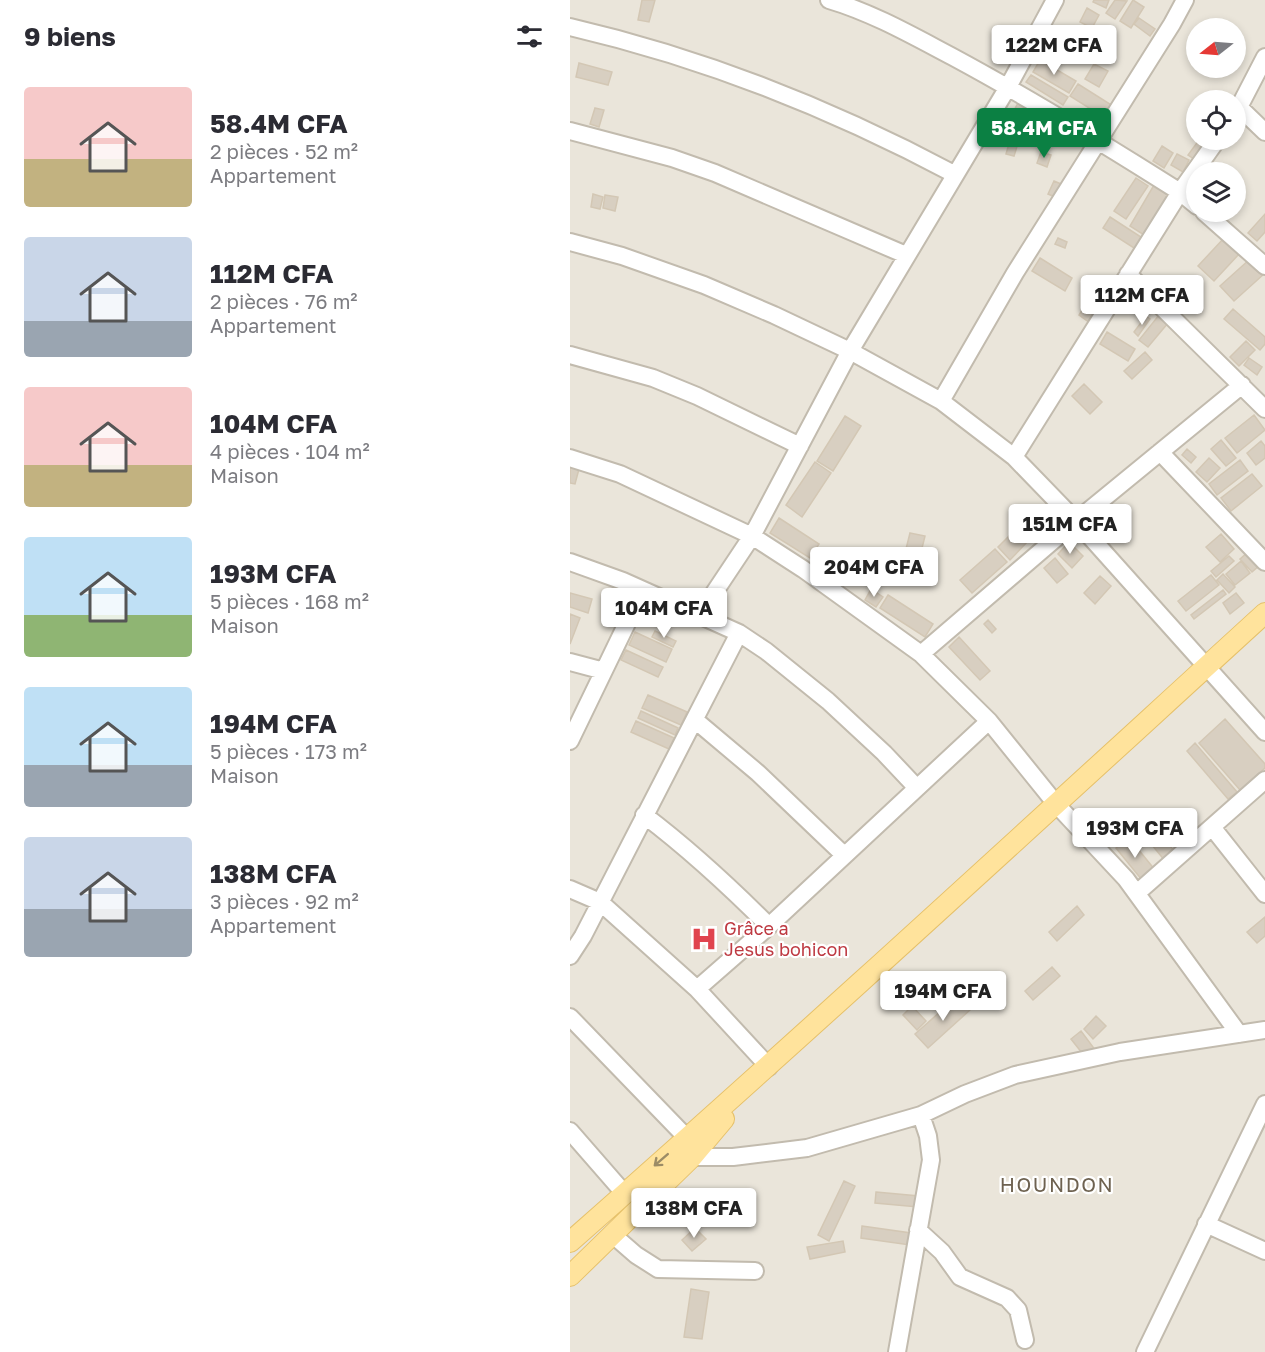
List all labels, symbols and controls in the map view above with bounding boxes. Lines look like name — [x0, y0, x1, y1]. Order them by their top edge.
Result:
north arrow — [1186, 18, 1246, 78]
map controls — [1186, 18, 1246, 222]
icon: filters — [513, 20, 546, 53]
text: 9 biens — [24, 21, 116, 52]
pin: 122M CFA — [992, 25, 1116, 76]
text: 122M CFA — [1006, 32, 1102, 56]
button: locate — [1186, 90, 1246, 150]
text: 58.4M CFA — [210, 108, 348, 139]
pin: 58.4M CFA — [975, 108, 1113, 159]
icon: home — [72, 111, 144, 183]
text: 58.4M CFA — [991, 115, 1097, 139]
text: 2 pièces · 52 m² — [210, 139, 358, 163]
button: layers — [1186, 162, 1246, 222]
text: Appartement — [210, 163, 337, 187]
text: 112M CFA — [210, 258, 333, 289]
icon: home — [72, 261, 144, 333]
pin: 112M CFA — [1080, 275, 1204, 326]
text: 112M CFA — [1095, 282, 1189, 306]
text: 2 pièces · 76 m² — [210, 289, 358, 313]
text: Appartement — [210, 313, 337, 337]
text: 104M CFA — [210, 408, 337, 439]
icon: home — [72, 411, 144, 483]
text: 4 pièces · 104 m² — [210, 439, 370, 463]
text: Maison — [210, 463, 279, 487]
pin: 151M CFA — [1008, 504, 1132, 555]
text: 151M CFA — [1023, 511, 1117, 535]
pin: 204M CFA — [812, 547, 936, 598]
text: 204M CFA — [824, 554, 924, 578]
text: 193M CFA — [210, 558, 337, 589]
icon: home — [72, 561, 144, 633]
pin: 104M CFA — [602, 588, 726, 639]
text: 5 pièces · 168 m² — [210, 589, 369, 613]
text: 104M CFA — [615, 595, 713, 619]
text: Maison — [210, 613, 279, 637]
text: 194M CFA — [210, 708, 337, 739]
icon: home — [72, 711, 144, 783]
text: 5 pièces · 173 m² — [210, 739, 367, 763]
text: Maison — [210, 763, 279, 787]
pin: 193M CFA — [1073, 808, 1197, 859]
text: 193M CFA — [1086, 815, 1184, 839]
text: 138M CFA — [210, 858, 337, 889]
icon: home — [72, 861, 144, 933]
text: 3 pièces · 92 m² — [210, 889, 359, 913]
text: Appartement — [210, 913, 337, 937]
place label: Grâce a Jesus bohicon — [724, 917, 848, 960]
hospital icon: Grâce a Jesus bohicon — [689, 924, 719, 954]
pin: 194M CFA — [881, 971, 1005, 1022]
text: 194M CFA — [894, 978, 992, 1002]
one-way arrow — [653, 1154, 669, 1167]
district label: HOUNDON — [1000, 1172, 1114, 1196]
pin: 138M CFA — [632, 1188, 756, 1239]
text: 138M CFA — [645, 1195, 743, 1219]

